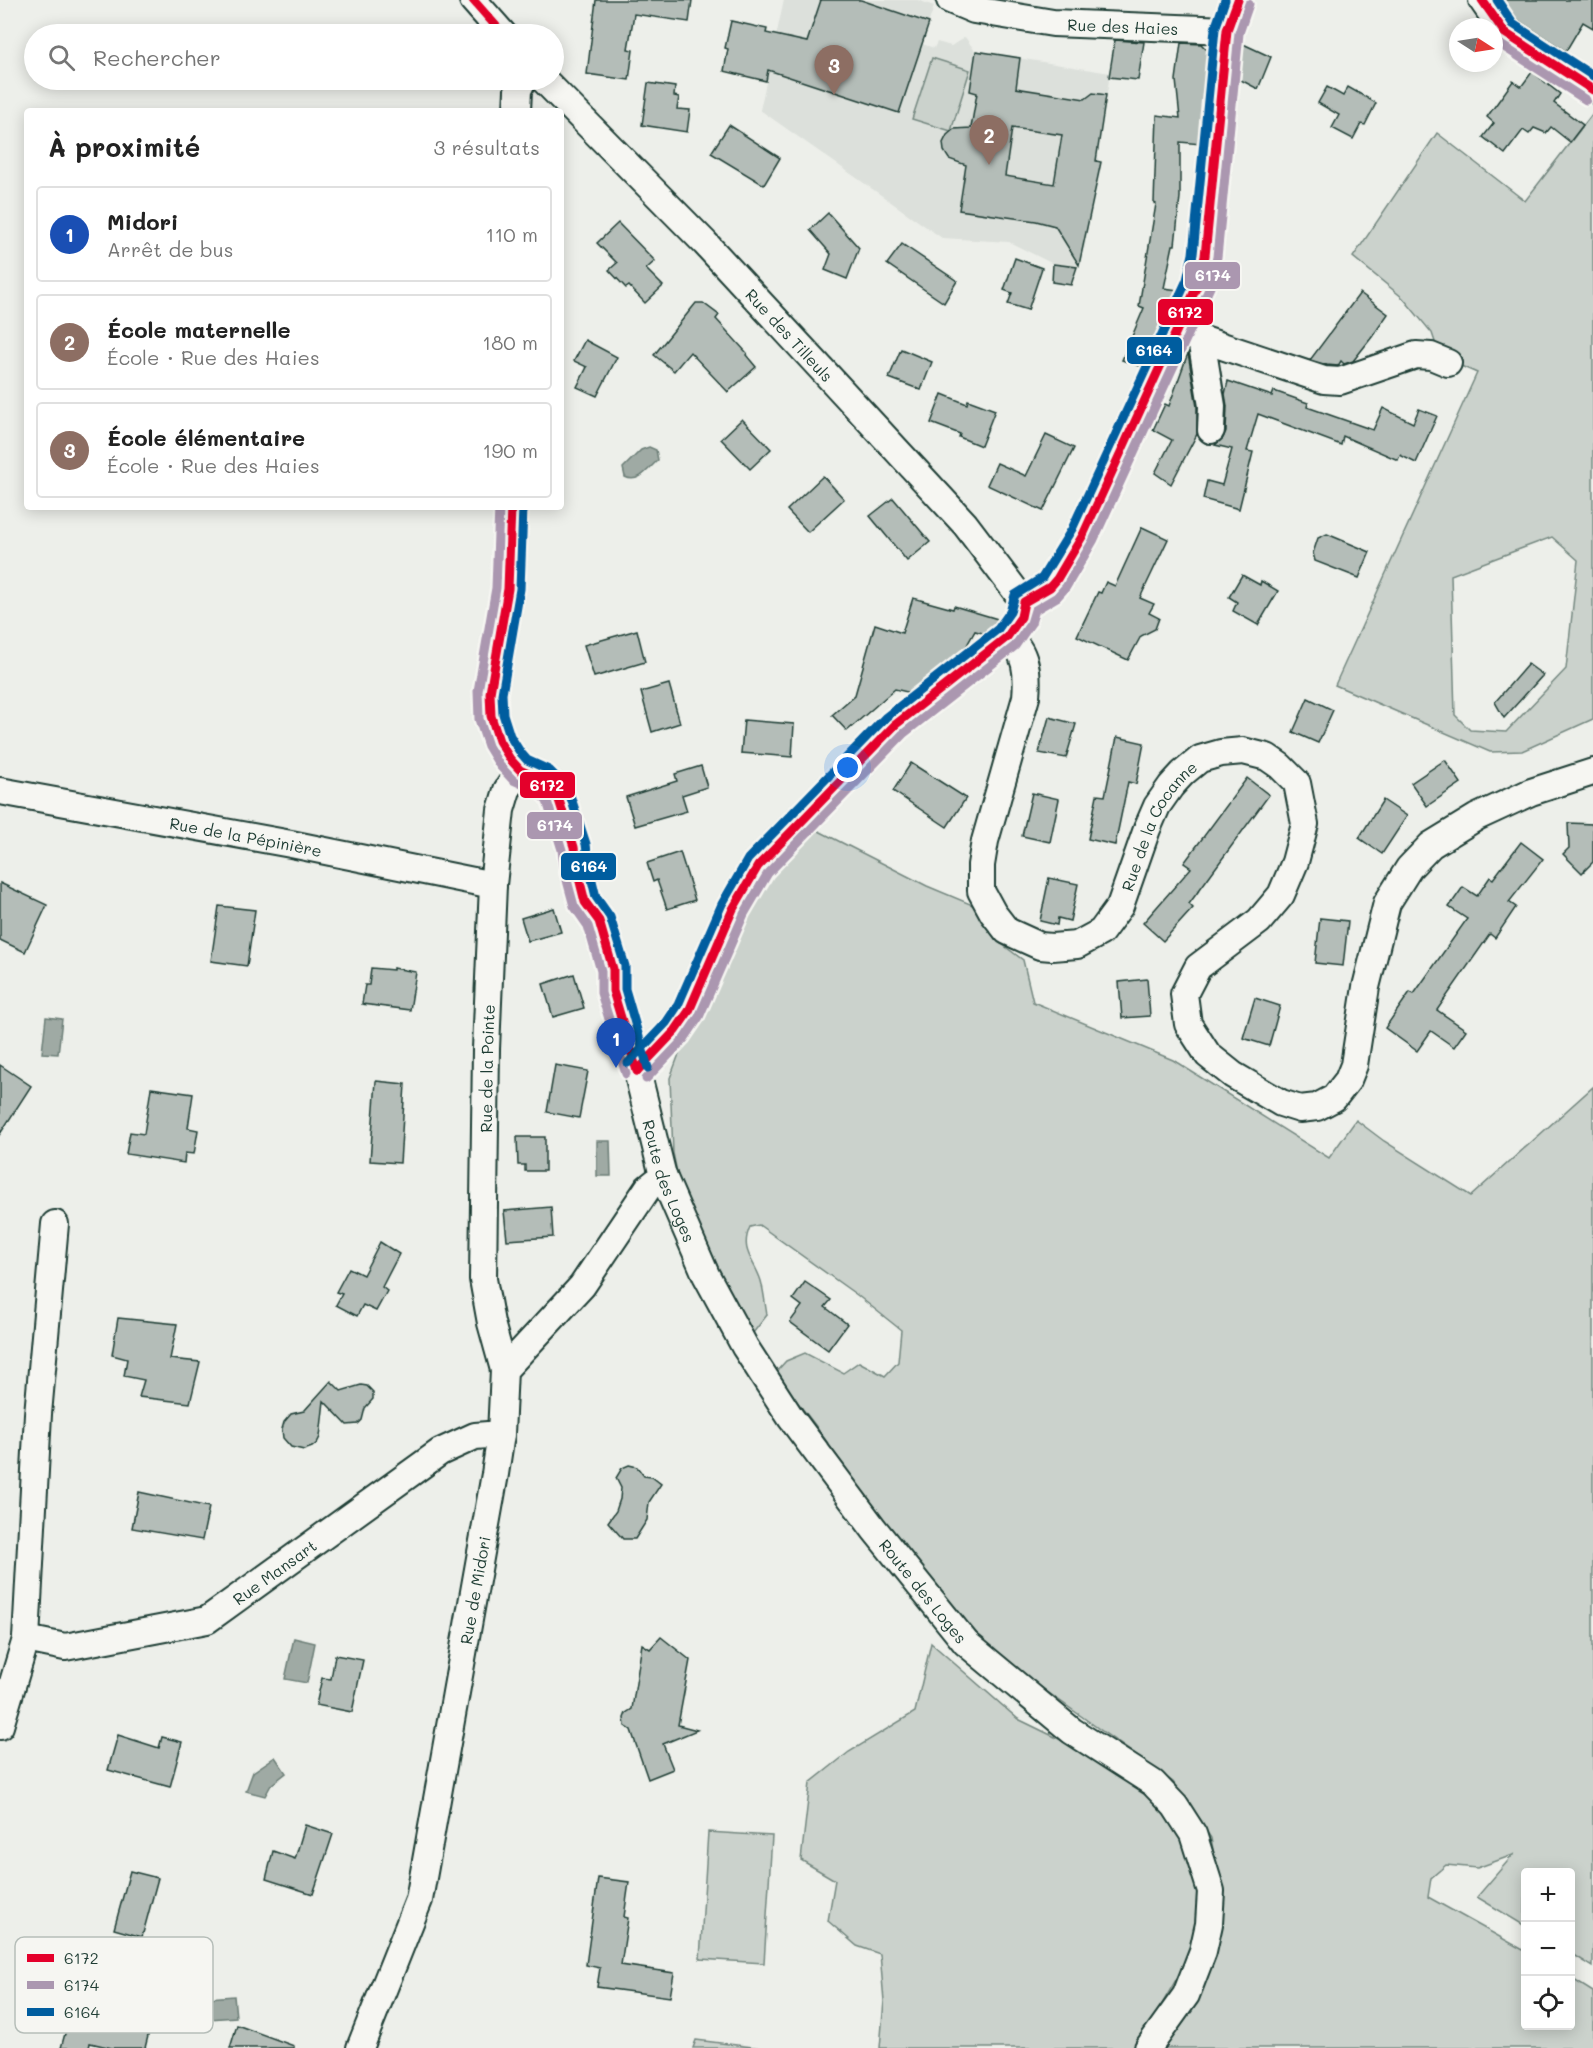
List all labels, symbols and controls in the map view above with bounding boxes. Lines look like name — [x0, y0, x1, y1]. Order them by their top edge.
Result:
street label: Rue des Haies — [1067, 13, 1179, 39]
north arrow — [1449, 18, 1503, 72]
search box — [24, 24, 564, 90]
icon: search — [45, 41, 78, 74]
text: Rechercher — [93, 43, 221, 72]
pin: 3 — [814, 46, 854, 95]
pin: 2 — [970, 116, 1008, 165]
text: À proximité — [48, 130, 200, 164]
text: 3 résultats — [434, 134, 540, 160]
text: Midori — [107, 207, 178, 236]
text: 1 — [65, 221, 74, 247]
text: 110 m — [485, 221, 538, 247]
text: Arrêt de bus — [107, 236, 233, 262]
line badge: 6174 — [1184, 261, 1241, 290]
text: 6174 — [1195, 264, 1231, 285]
street label: Rue des Tilleuls — [742, 284, 838, 386]
line badge: 6172 — [1157, 298, 1214, 326]
text: 6172 — [1168, 301, 1202, 322]
text: École maternelle — [107, 315, 291, 344]
text: 2 — [64, 329, 75, 355]
text: 180 m — [482, 329, 538, 355]
line badge: 6164 — [1126, 336, 1183, 365]
text: 6164 — [1136, 339, 1172, 360]
text: École · Rue des Haies — [107, 344, 320, 370]
text: École élémentaire — [107, 423, 305, 452]
text: 3 — [64, 437, 76, 463]
text: 190 m — [483, 437, 538, 463]
text: École · Rue des Haies — [107, 452, 320, 478]
your location — [833, 753, 862, 782]
street label: Rue de la Cocanne — [1116, 756, 1201, 894]
line badge: 6172 — [519, 771, 576, 799]
text: 6172 — [530, 774, 564, 795]
line badge: 6174 — [526, 811, 583, 840]
street label: Rue de la Pépinière — [168, 812, 324, 861]
text: 6174 — [537, 814, 573, 835]
line badge: 6164 — [560, 852, 617, 881]
text: 6164 — [571, 855, 607, 876]
street label: Rue de la Pointe — [474, 1004, 498, 1133]
pin: 1 — [596, 1018, 636, 1068]
street label: Route des Loges — [639, 1117, 701, 1245]
street label: Rue Mansart — [228, 1534, 320, 1609]
street label: Rue de Midori — [454, 1534, 494, 1646]
street label: Route des Loges — [875, 1534, 972, 1647]
map controls — [1521, 1868, 1575, 2030]
button: + — [1521, 1868, 1575, 1922]
button: − — [1521, 1922, 1575, 1976]
legend — [15, 1937, 213, 2033]
text: 6172 — [64, 1947, 99, 1968]
text: 6174 — [64, 1974, 100, 1995]
button: locate — [1521, 1976, 1575, 2030]
text: 6164 — [64, 2001, 100, 2022]

